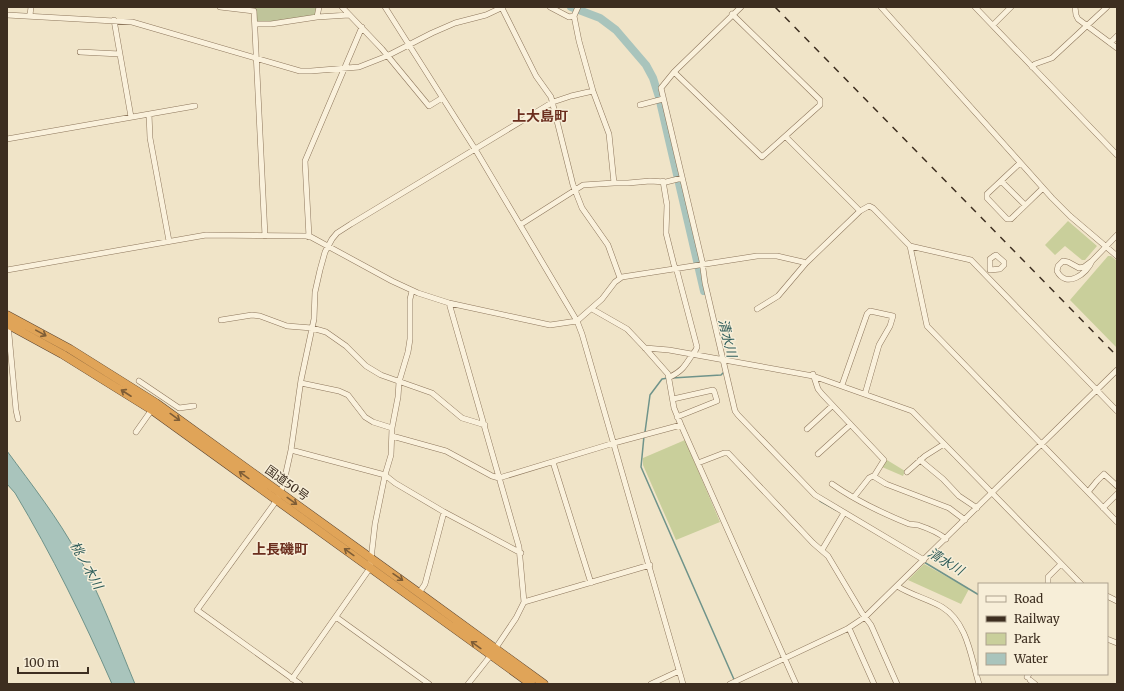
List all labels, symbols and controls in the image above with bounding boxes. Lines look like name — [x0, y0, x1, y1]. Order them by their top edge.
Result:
district label: 上大島町 — [512, 107, 568, 125]
water label: 清水川 — [715, 317, 741, 361]
one-way arrow — [35, 330, 47, 338]
one-way arrow — [120, 388, 132, 396]
one-way arrow — [170, 413, 181, 421]
street label: 国道50号 — [262, 462, 312, 504]
one-way arrow — [238, 471, 249, 479]
one-way arrow — [287, 497, 298, 505]
water label: 桃ノ木川 — [67, 538, 108, 594]
district label: 上長磯町 — [252, 540, 308, 558]
water label: 清水川 — [925, 544, 969, 580]
one-way arrow — [343, 548, 354, 556]
one-way arrow — [392, 573, 403, 581]
legend — [978, 583, 1108, 675]
text: Road — [1014, 591, 1043, 606]
text: Railway — [1014, 611, 1060, 626]
text: Park — [1014, 631, 1041, 646]
one-way arrow — [471, 641, 482, 649]
scale bar — [18, 649, 88, 675]
text: Water — [1013, 651, 1049, 666]
text: 100 m — [24, 655, 59, 670]

